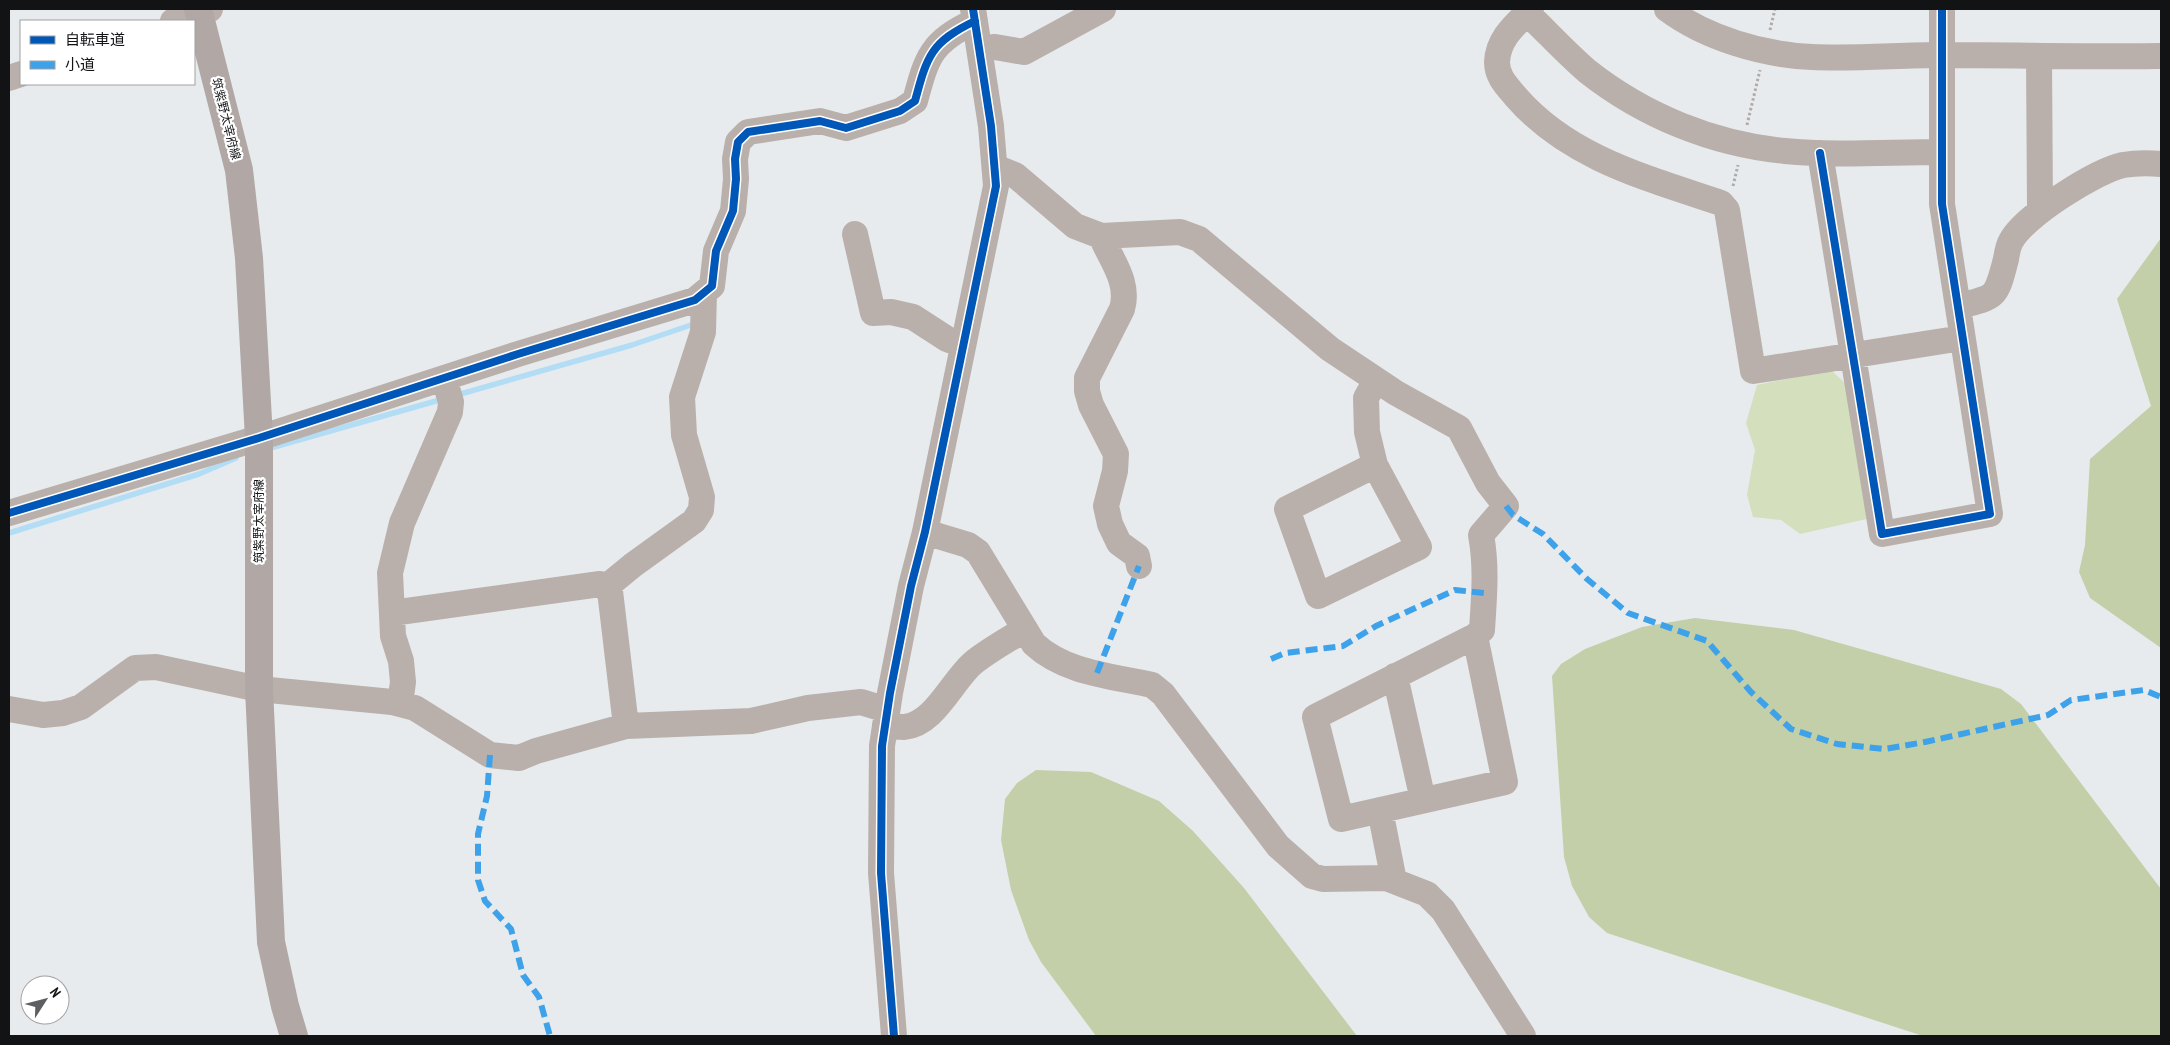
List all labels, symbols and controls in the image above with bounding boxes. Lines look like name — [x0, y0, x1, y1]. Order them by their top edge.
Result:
legend — [20, 20, 195, 85]
text: 自転車道 — [65, 30, 125, 49]
text: 小道 — [65, 55, 95, 74]
street label: 筑紫野太宰府線 — [209, 76, 244, 161]
street label: 筑紫野太宰府線 — [251, 479, 266, 563]
north arrow — [20, 975, 70, 1025]
text: N — [46, 984, 65, 1001]

